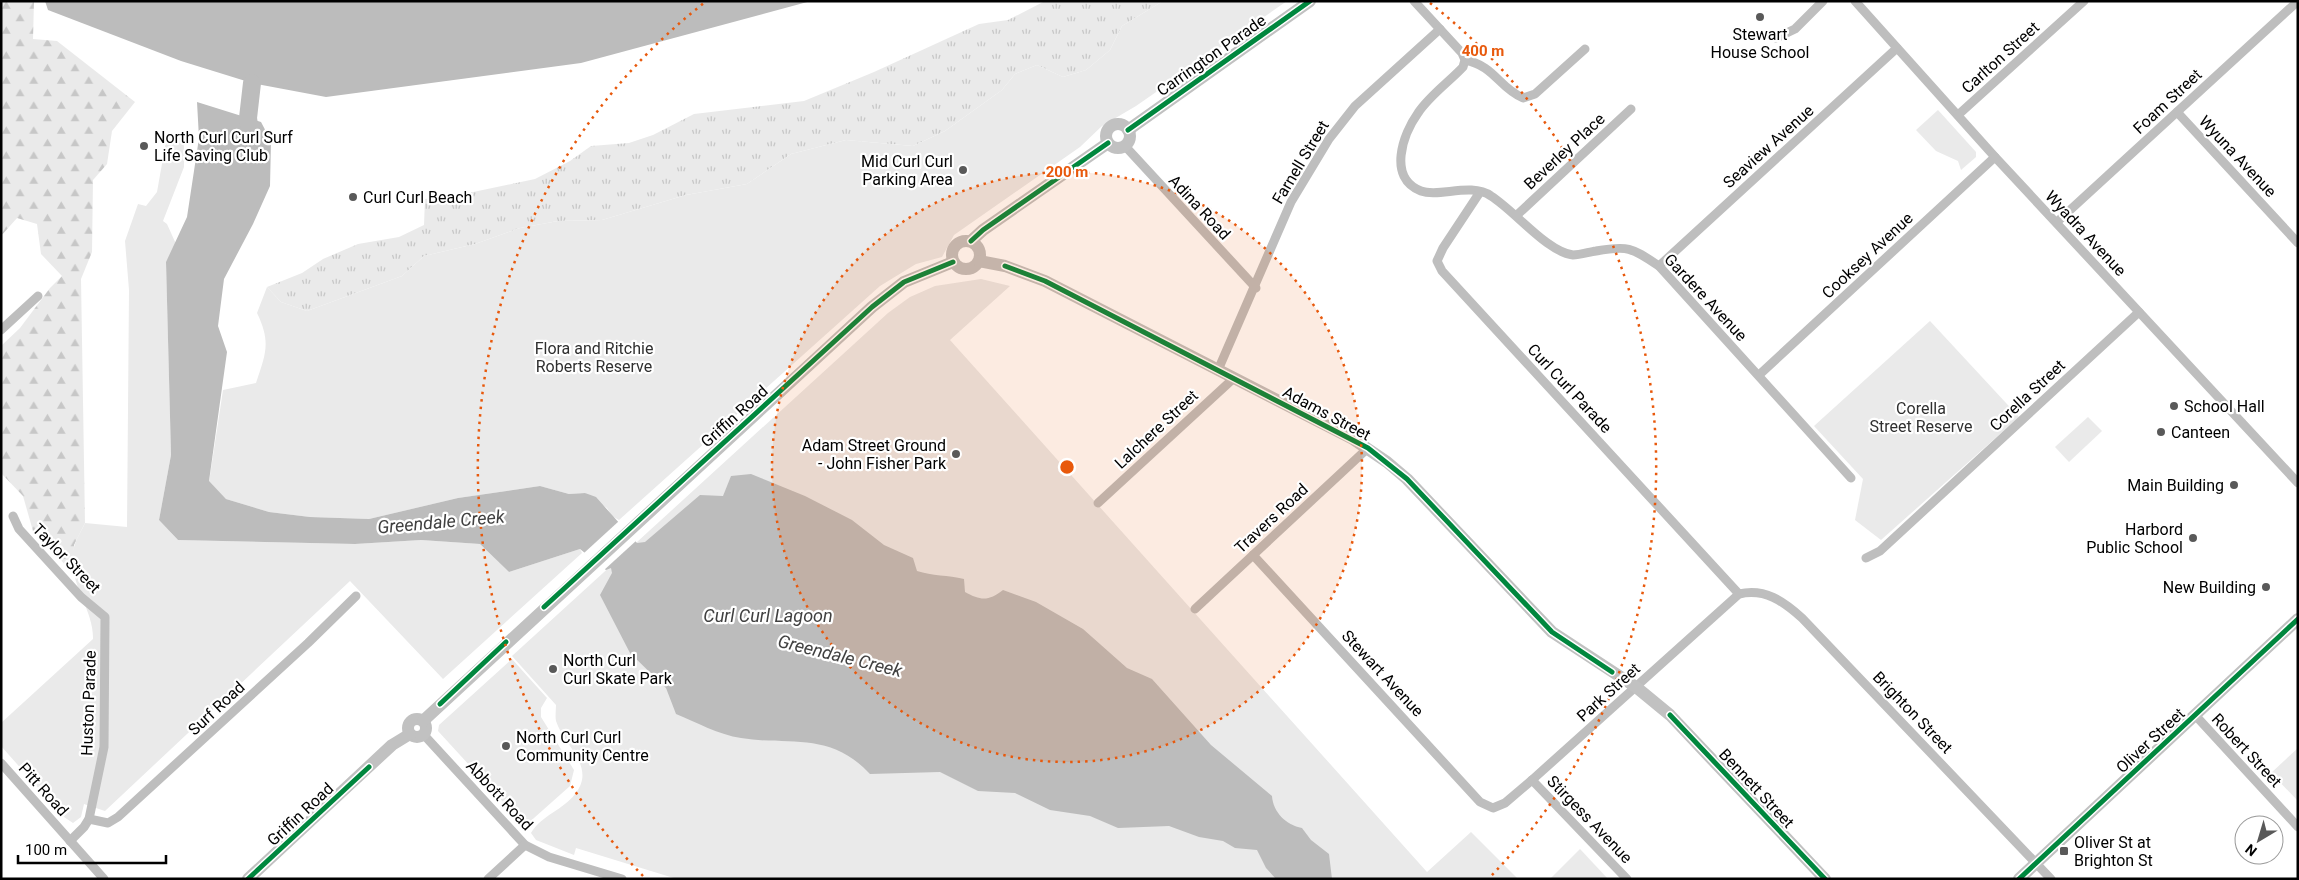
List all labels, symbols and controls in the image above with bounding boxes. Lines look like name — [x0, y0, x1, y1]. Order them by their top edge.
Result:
street label: Carrington Parade — [1153, 11, 1269, 100]
marker: Stewart House School — [1754, 11, 1766, 23]
street label: Carlton Street — [1958, 18, 2043, 97]
place label: Stewart House School — [1711, 25, 1809, 62]
text: 400 m — [1462, 42, 1504, 60]
street label: Foam Street — [2129, 65, 2206, 138]
street label: Seaview Avenue — [1719, 101, 1817, 192]
street label: Beverley Place — [1520, 109, 1609, 194]
street label: Wyuna Avenue — [2195, 112, 2280, 201]
street label: Farnell Street — [1268, 117, 1333, 207]
place label: North Curl Curl Surf Life Saving Club — [154, 128, 293, 165]
marker: North Curl Curl Surf Life Saving Club — [138, 140, 150, 152]
place label: Mid Curl Curl Parking Area — [861, 152, 953, 189]
text: 200 m — [1046, 163, 1088, 181]
marker: Mid Curl Curl Parking Area — [957, 164, 969, 176]
street label: Adina Road — [1165, 171, 1234, 244]
street label: Wyadra Avenue — [2041, 187, 2130, 280]
place label: Curl Curl Beach — [363, 188, 472, 207]
marker: Curl Curl Beach — [347, 191, 359, 203]
street label: Cooksey Avenue — [1818, 208, 1917, 302]
street label: Gardere Avenue — [1660, 250, 1751, 345]
park label: Flora and Ritchie Roberts Reserve — [535, 339, 653, 376]
street label: Curl Curl Parade — [1523, 340, 1616, 437]
street label: Corella Street — [1986, 356, 2069, 435]
street label: Griffin Road — [697, 381, 772, 451]
street label: Adams Street — [1280, 382, 1374, 445]
street label: Lalchere Street — [1111, 386, 1202, 473]
place label: School Hall — [2184, 397, 2265, 416]
park label: Corella Street Reserve — [1870, 399, 1972, 436]
marker: School Hall — [2168, 400, 2180, 412]
place label: Canteen — [2171, 423, 2230, 442]
marker: Canteen — [2155, 426, 2167, 438]
place label: Adam Street Ground - John Fisher Park — [802, 436, 947, 473]
marker: Adam Street Ground - John Fisher Park — [950, 448, 962, 460]
centre of rings — [1058, 458, 1076, 476]
place label: Main Building — [2127, 476, 2224, 495]
marker: Main Building — [2228, 479, 2240, 491]
street label: Travers Road — [1231, 480, 1312, 557]
water label: Greendale Creek — [377, 505, 507, 538]
street label: Taylor Street — [29, 520, 105, 597]
place label: Harbord Public School — [2086, 520, 2183, 557]
marker: Harbord Public School — [2187, 532, 2199, 544]
place label: New Building — [2163, 578, 2256, 597]
marker: New Building — [2260, 581, 2272, 593]
water label: Curl Curl Lagoon — [703, 605, 833, 626]
street label: Stewart Avenue — [1338, 626, 1428, 721]
water label: Greendale Creek — [776, 630, 906, 681]
street label: Huston Parade — [77, 650, 100, 756]
place label: North Curl Curl Skate Park — [563, 651, 673, 688]
street label: Park Street — [1573, 659, 1644, 726]
marker: North Curl Curl Skate Park — [547, 663, 559, 675]
street label: Brighton Street — [1869, 668, 1956, 757]
street label: Surf Road — [184, 678, 248, 739]
street label: Oliver Street — [2112, 704, 2188, 777]
street label: Robert Street — [2208, 710, 2286, 791]
place label: North Curl Curl Community Centre — [516, 728, 649, 765]
marker: North Curl Curl Community Centre — [500, 740, 512, 752]
street label: Bennett Street — [1715, 745, 1798, 832]
street label: Abbott Road — [462, 756, 537, 834]
street label: Pitt Road — [15, 759, 72, 820]
street label: Stirgess Avenue — [1543, 772, 1636, 867]
street label: Griffin Road — [263, 779, 337, 850]
north arrow — [2234, 815, 2284, 865]
scale bar — [18, 832, 165, 864]
place label: Oliver St at Brighton St — [2074, 833, 2153, 870]
text: 100 m — [25, 841, 67, 859]
text: N — [2242, 841, 2260, 860]
marker: Oliver St at Brighton St — [2058, 845, 2070, 857]

